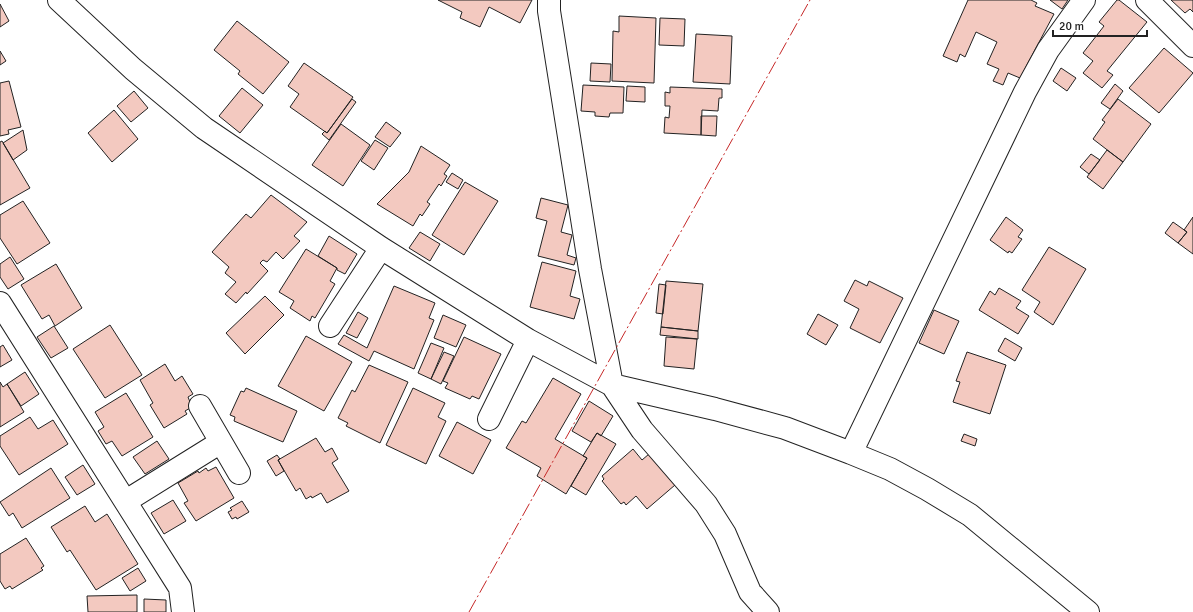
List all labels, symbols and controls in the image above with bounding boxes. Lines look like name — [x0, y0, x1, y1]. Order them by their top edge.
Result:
scale bar — [1053, 12, 1147, 38]
text: 20 m — [1059, 19, 1084, 34]

